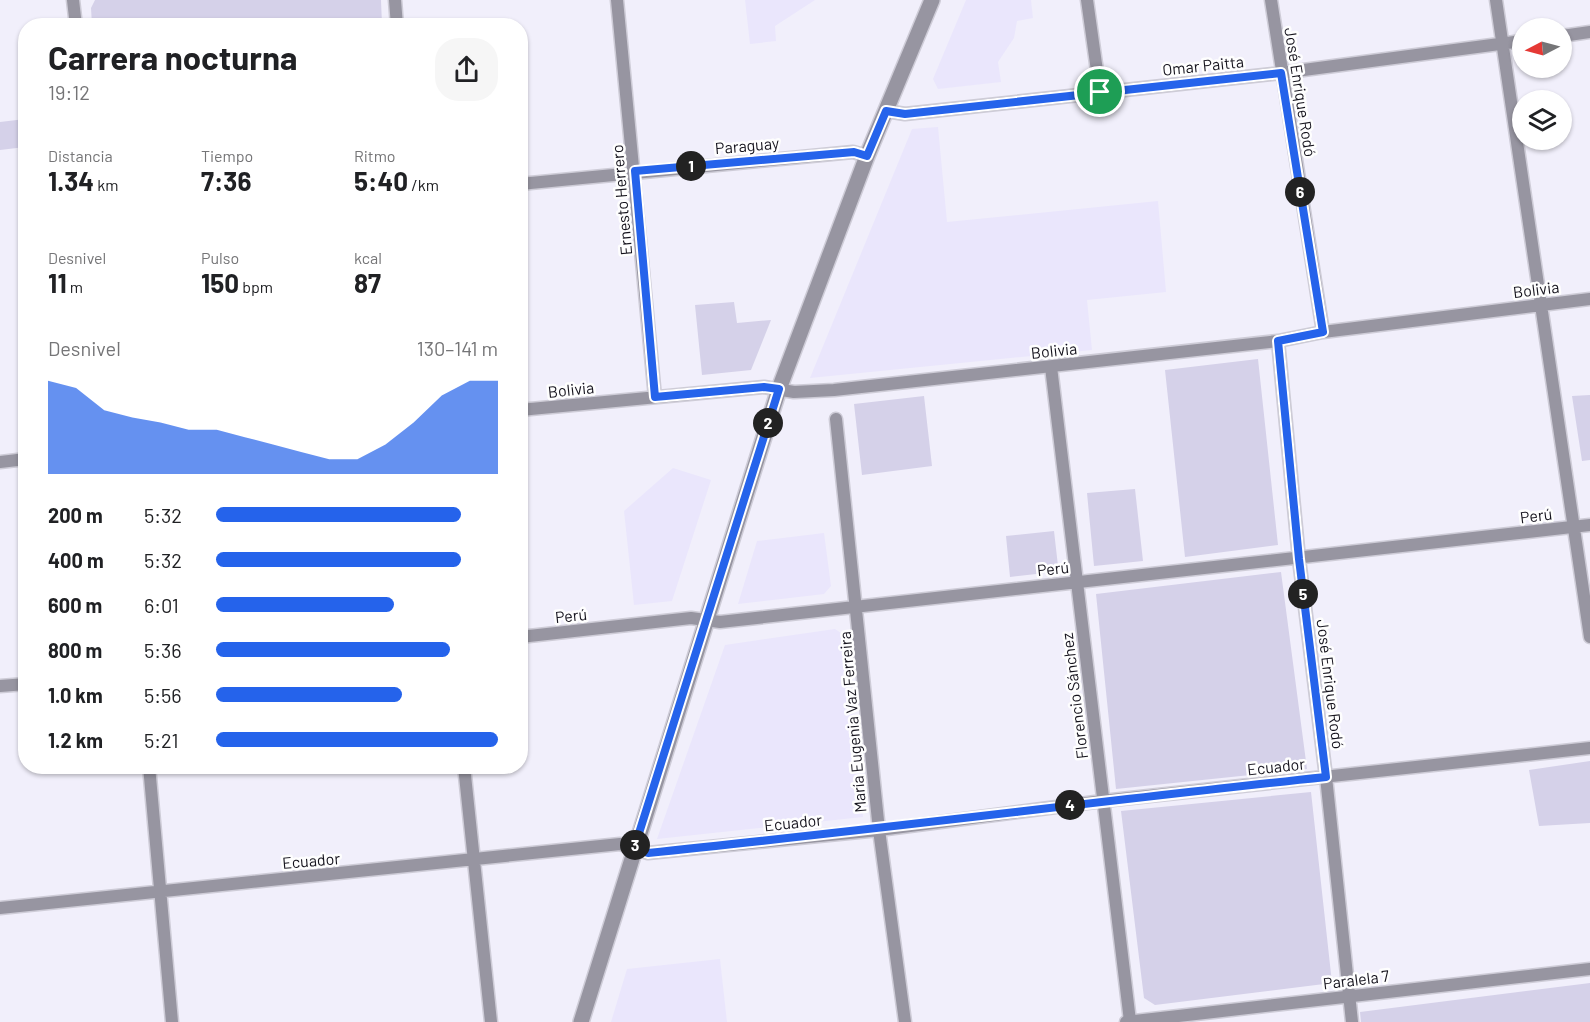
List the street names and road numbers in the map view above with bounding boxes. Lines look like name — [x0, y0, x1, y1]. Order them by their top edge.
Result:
street label: José Enrique Rodó — [1281, 26, 1321, 158]
street label: Omar Paitta — [1161, 51, 1245, 79]
street label: Paraguay — [714, 133, 780, 157]
street label: Ernesto Herrero — [607, 144, 635, 256]
street label: Bolivia — [1512, 277, 1560, 301]
street label: Bolivia — [1030, 338, 1078, 362]
street label: Bolivia — [547, 377, 595, 401]
street label: Perú — [1519, 504, 1553, 526]
street label: Perú — [1036, 557, 1070, 579]
street label: Perú — [554, 604, 588, 626]
street label: José Enrique Rodó — [1314, 618, 1348, 750]
street label: María Eugenia Vaz Ferreira — [835, 631, 869, 813]
street label: Florencio Sánchez — [1057, 632, 1091, 760]
street label: Ecuador — [1246, 754, 1306, 778]
street label: Ecuador — [763, 810, 823, 834]
street label: Ecuador — [281, 848, 341, 872]
street label: Paralela 7 — [1322, 965, 1391, 992]

